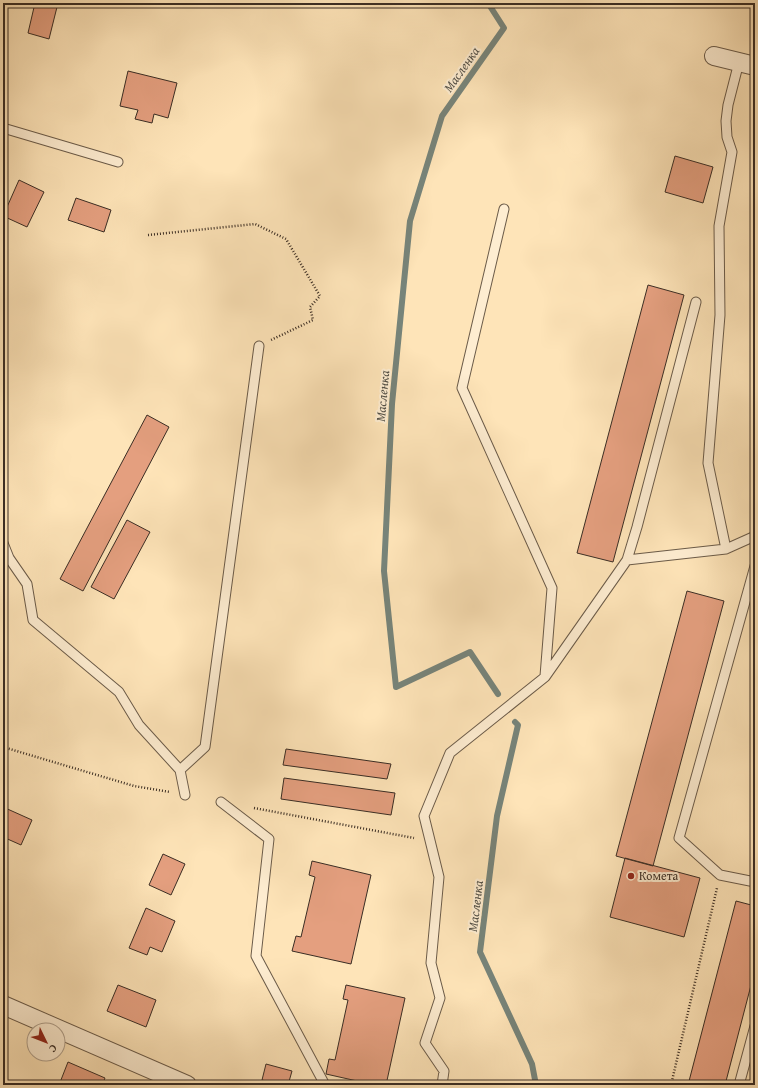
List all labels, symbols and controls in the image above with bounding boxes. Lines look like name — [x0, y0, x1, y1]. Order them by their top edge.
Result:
water label: Масленка — [439, 43, 484, 96]
water label: Масленка — [371, 370, 394, 423]
place label: Комета — [639, 867, 678, 884]
marker: Комета — [626, 871, 636, 881]
water label: Масленка — [463, 879, 488, 933]
north arrow — [26, 1022, 66, 1062]
text: С — [45, 1041, 61, 1057]

